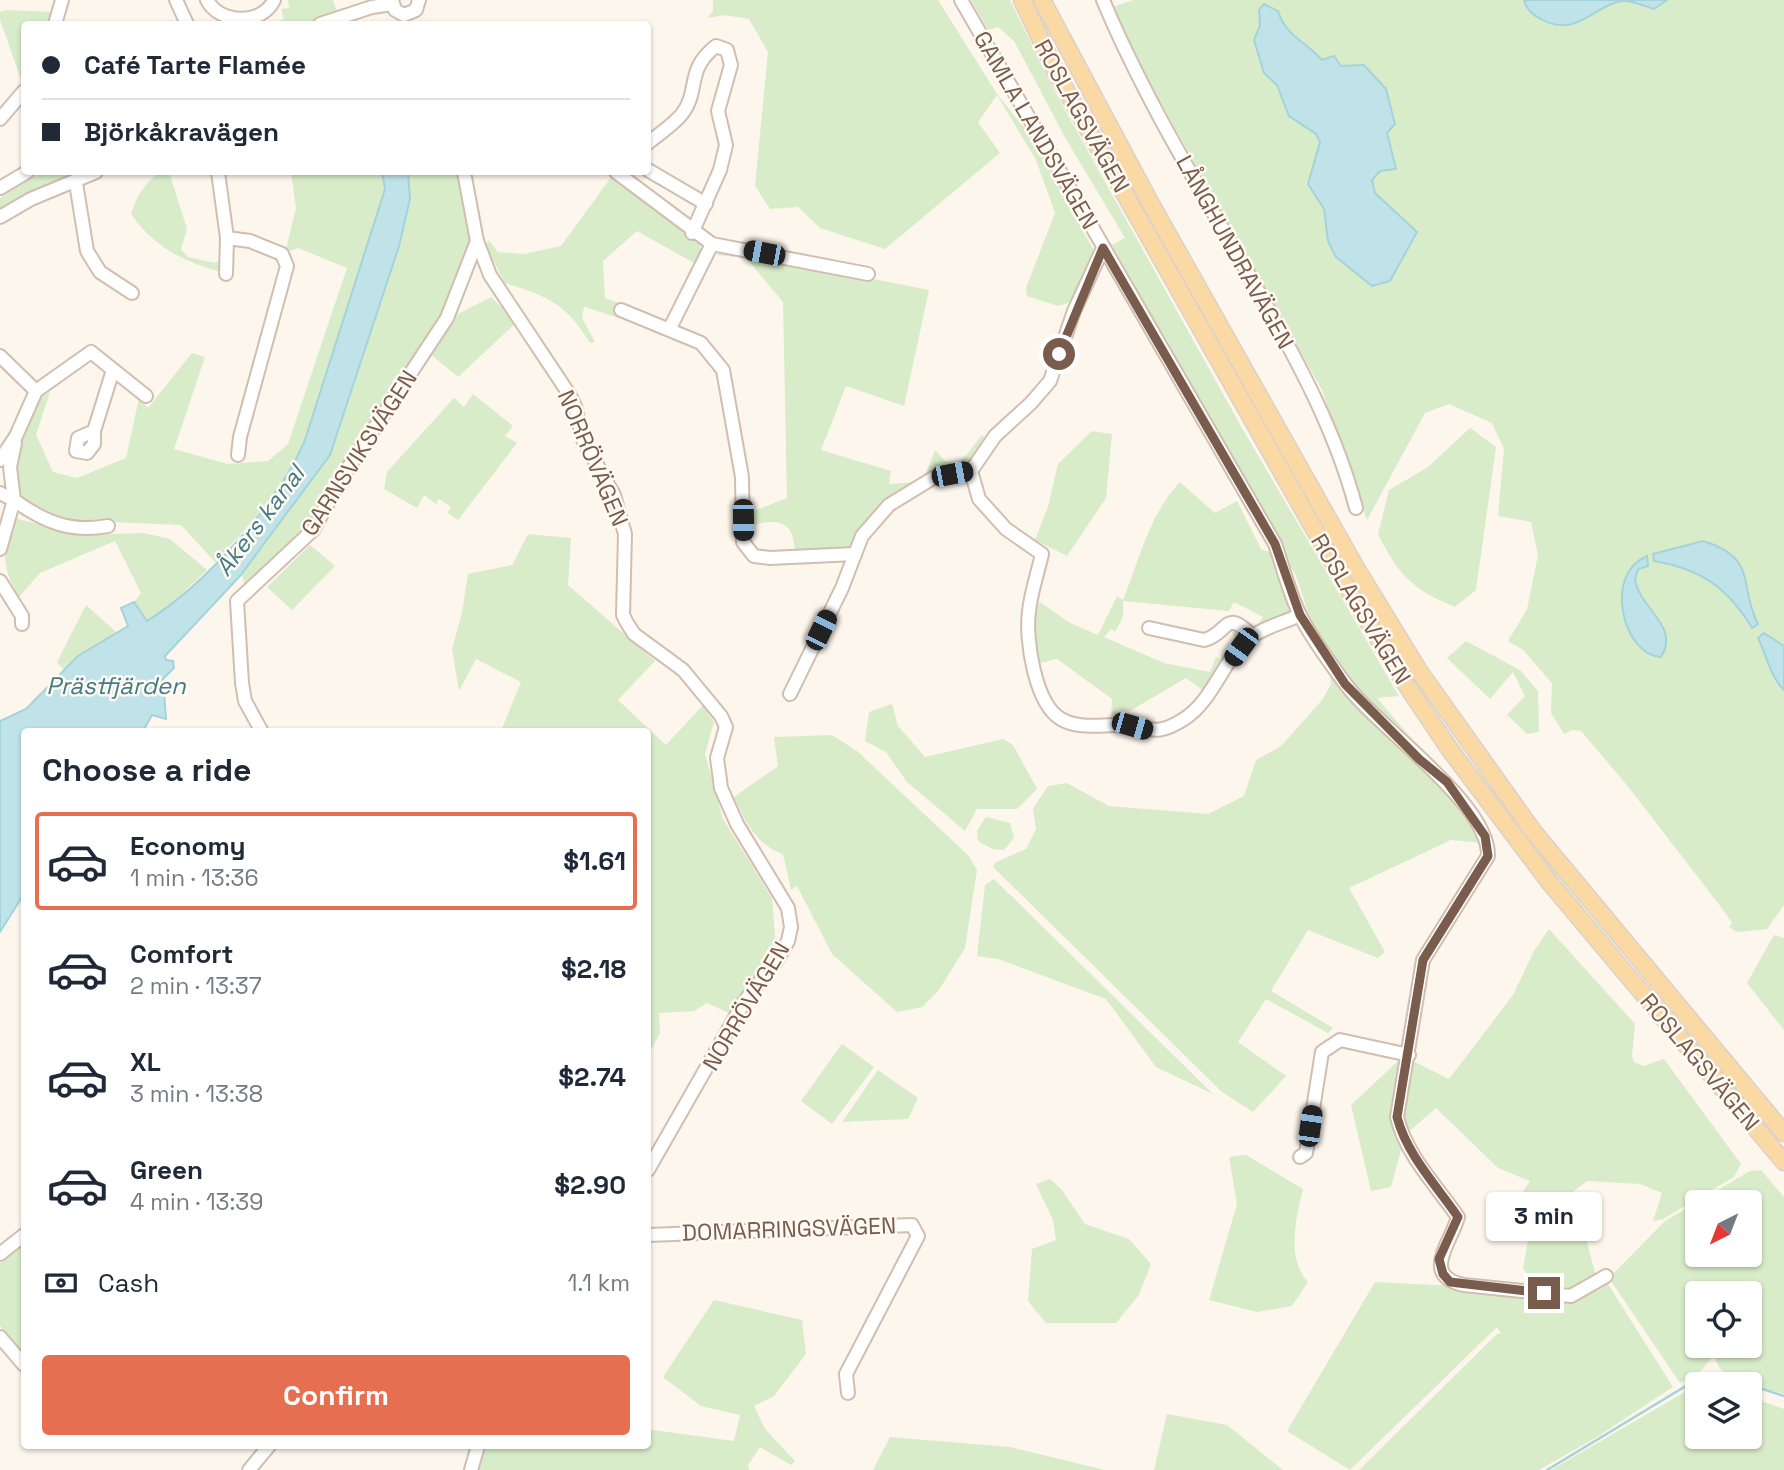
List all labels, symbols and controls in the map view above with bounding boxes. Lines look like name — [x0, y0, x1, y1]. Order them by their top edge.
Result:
street label: GAMLA LANDSVÄGEN — [967, 25, 1105, 235]
street label: ROSLAGSVÄGEN — [1028, 34, 1136, 198]
text: Café Tarte Flamée — [84, 48, 306, 82]
text: Björkåkravägen — [84, 115, 279, 149]
street label: LÅNGHUNDRAVÄGEN — [1169, 150, 1301, 354]
car — [742, 239, 787, 267]
route start — [1043, 338, 1075, 370]
street label: GARNSVIKSVÄGEN — [294, 365, 424, 541]
street label: NORRÖVÄGEN — [551, 385, 635, 531]
water label: Åkers kanal — [208, 457, 313, 582]
car — [930, 460, 975, 488]
car — [733, 499, 754, 541]
street label: ROSLAGSVÄGEN — [1304, 528, 1418, 690]
car — [803, 607, 840, 653]
car — [1221, 624, 1262, 670]
water label: Prästfjärden — [46, 670, 187, 701]
car — [1109, 710, 1156, 742]
text: Choose a ride — [42, 750, 252, 790]
text: Economy — [130, 829, 246, 863]
icon: car — [46, 830, 109, 893]
text: $1.61 — [563, 844, 626, 878]
text: 1 min · 13:36 — [130, 863, 258, 893]
street label: NORRÖVÄGEN — [696, 936, 796, 1076]
text: Comfort — [130, 937, 233, 971]
icon: car — [46, 938, 109, 1001]
text: $2.18 — [561, 952, 626, 986]
text: 2 min · 13:37 — [130, 971, 262, 1001]
street label: ROSLAGSVÄGEN — [1634, 987, 1766, 1137]
text: XL — [130, 1045, 161, 1079]
icon: car — [46, 1046, 109, 1109]
text: $2.74 — [558, 1060, 626, 1094]
text: 3 min · 13:38 — [130, 1079, 263, 1109]
car — [1297, 1104, 1324, 1148]
text: Green — [130, 1153, 203, 1187]
icon: car — [46, 1154, 109, 1217]
text: $2.90 — [554, 1168, 626, 1202]
text: 4 min · 13:39 — [130, 1187, 263, 1217]
north arrow — [1685, 1190, 1762, 1267]
map controls — [1685, 1190, 1762, 1449]
callout: 3 min — [1486, 1192, 1602, 1240]
text: 3 min — [1514, 1201, 1574, 1231]
street label: DOMARRINGSVÄGEN — [681, 1210, 897, 1248]
icon: cash — [42, 1264, 80, 1302]
text: Cash — [98, 1266, 159, 1300]
text: 1.1 km — [568, 1268, 630, 1298]
route end — [1528, 1277, 1560, 1309]
button: locate — [1685, 1281, 1762, 1358]
button: Confirm — [42, 1355, 630, 1435]
button: layers — [1685, 1372, 1762, 1449]

